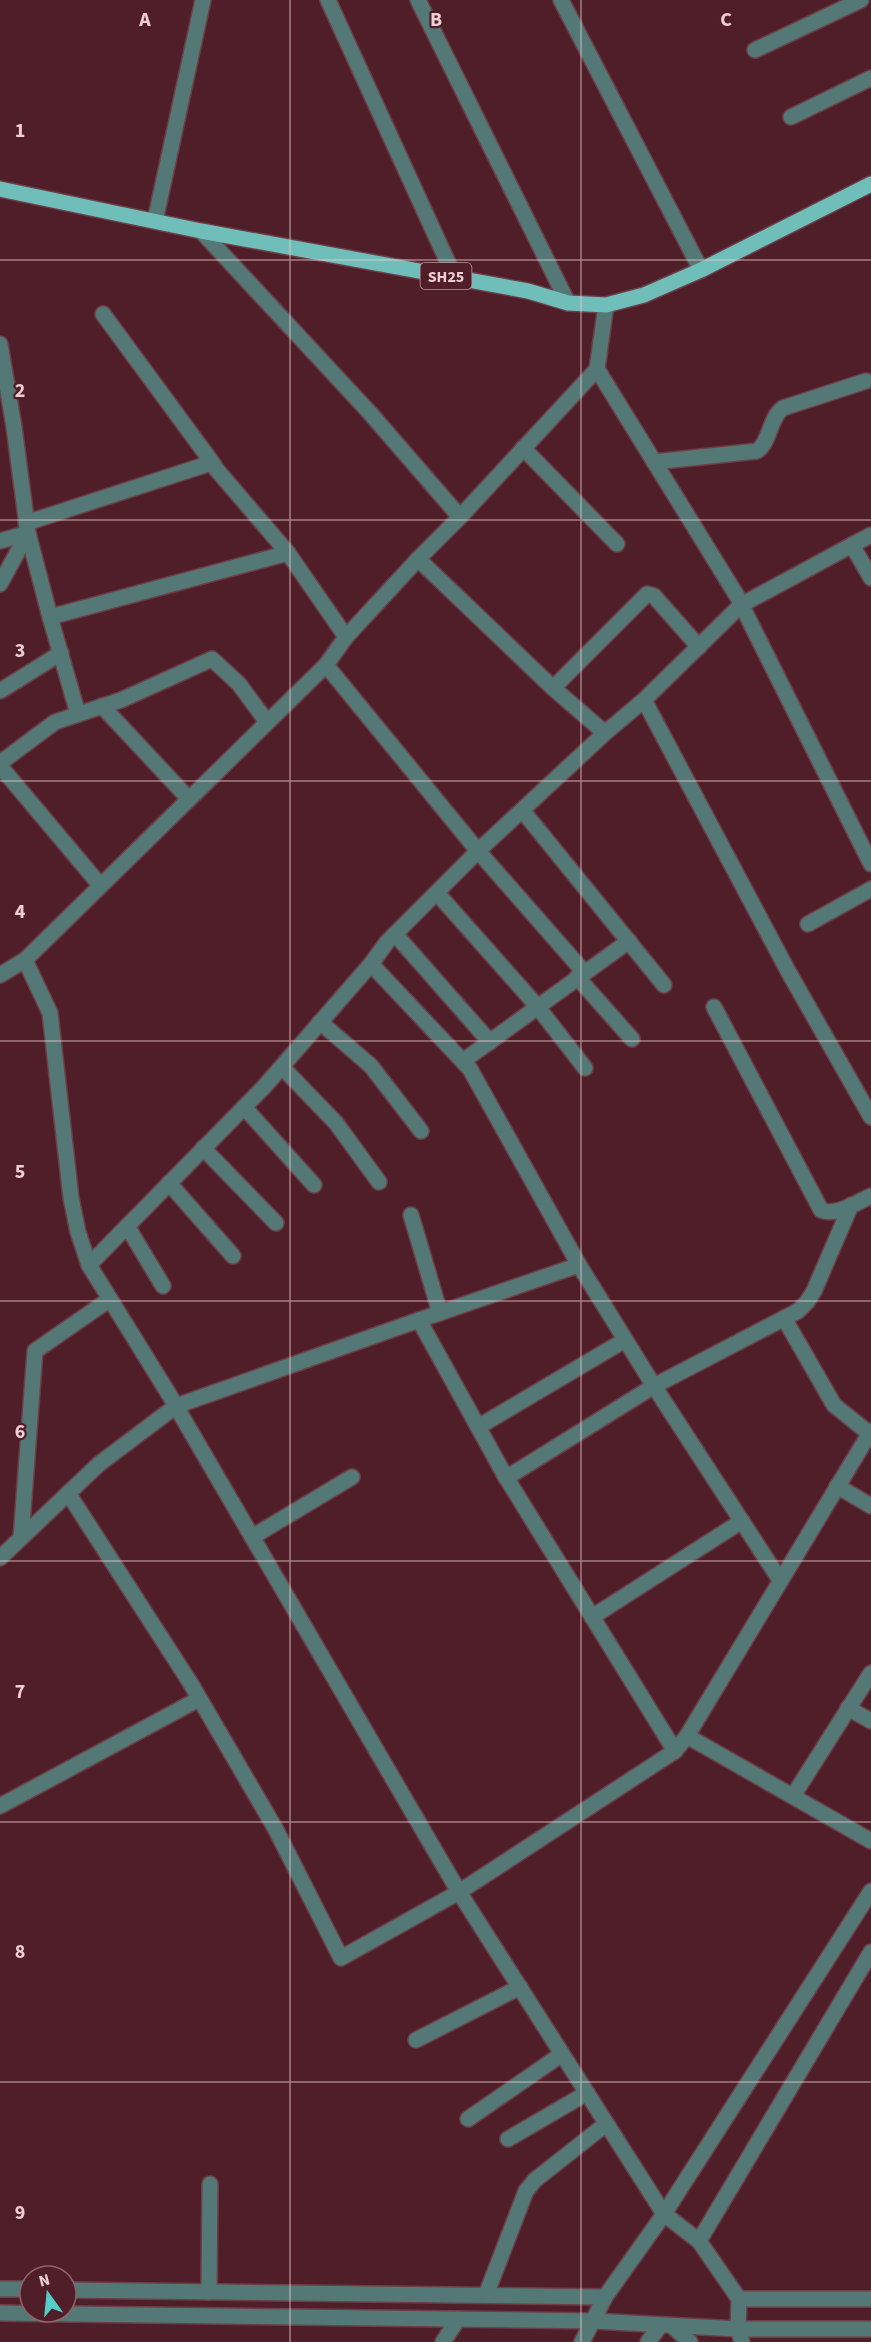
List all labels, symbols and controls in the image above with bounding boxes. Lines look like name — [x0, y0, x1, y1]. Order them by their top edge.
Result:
text: A — [138, 6, 151, 34]
text: B — [430, 6, 442, 34]
text: C — [720, 6, 732, 34]
text: 1 — [15, 117, 25, 145]
road number: SH25 — [420, 263, 472, 289]
text: 2 — [15, 377, 25, 405]
text: 3 — [15, 637, 25, 665]
text: 4 — [15, 898, 26, 926]
text: 5 — [15, 1158, 25, 1186]
text: 6 — [15, 1418, 25, 1446]
text: 7 — [15, 1678, 25, 1706]
text: 8 — [15, 1938, 25, 1966]
text: 9 — [15, 2199, 25, 2227]
north arrow — [18, 2264, 78, 2324]
text: N — [36, 2268, 52, 2292]

